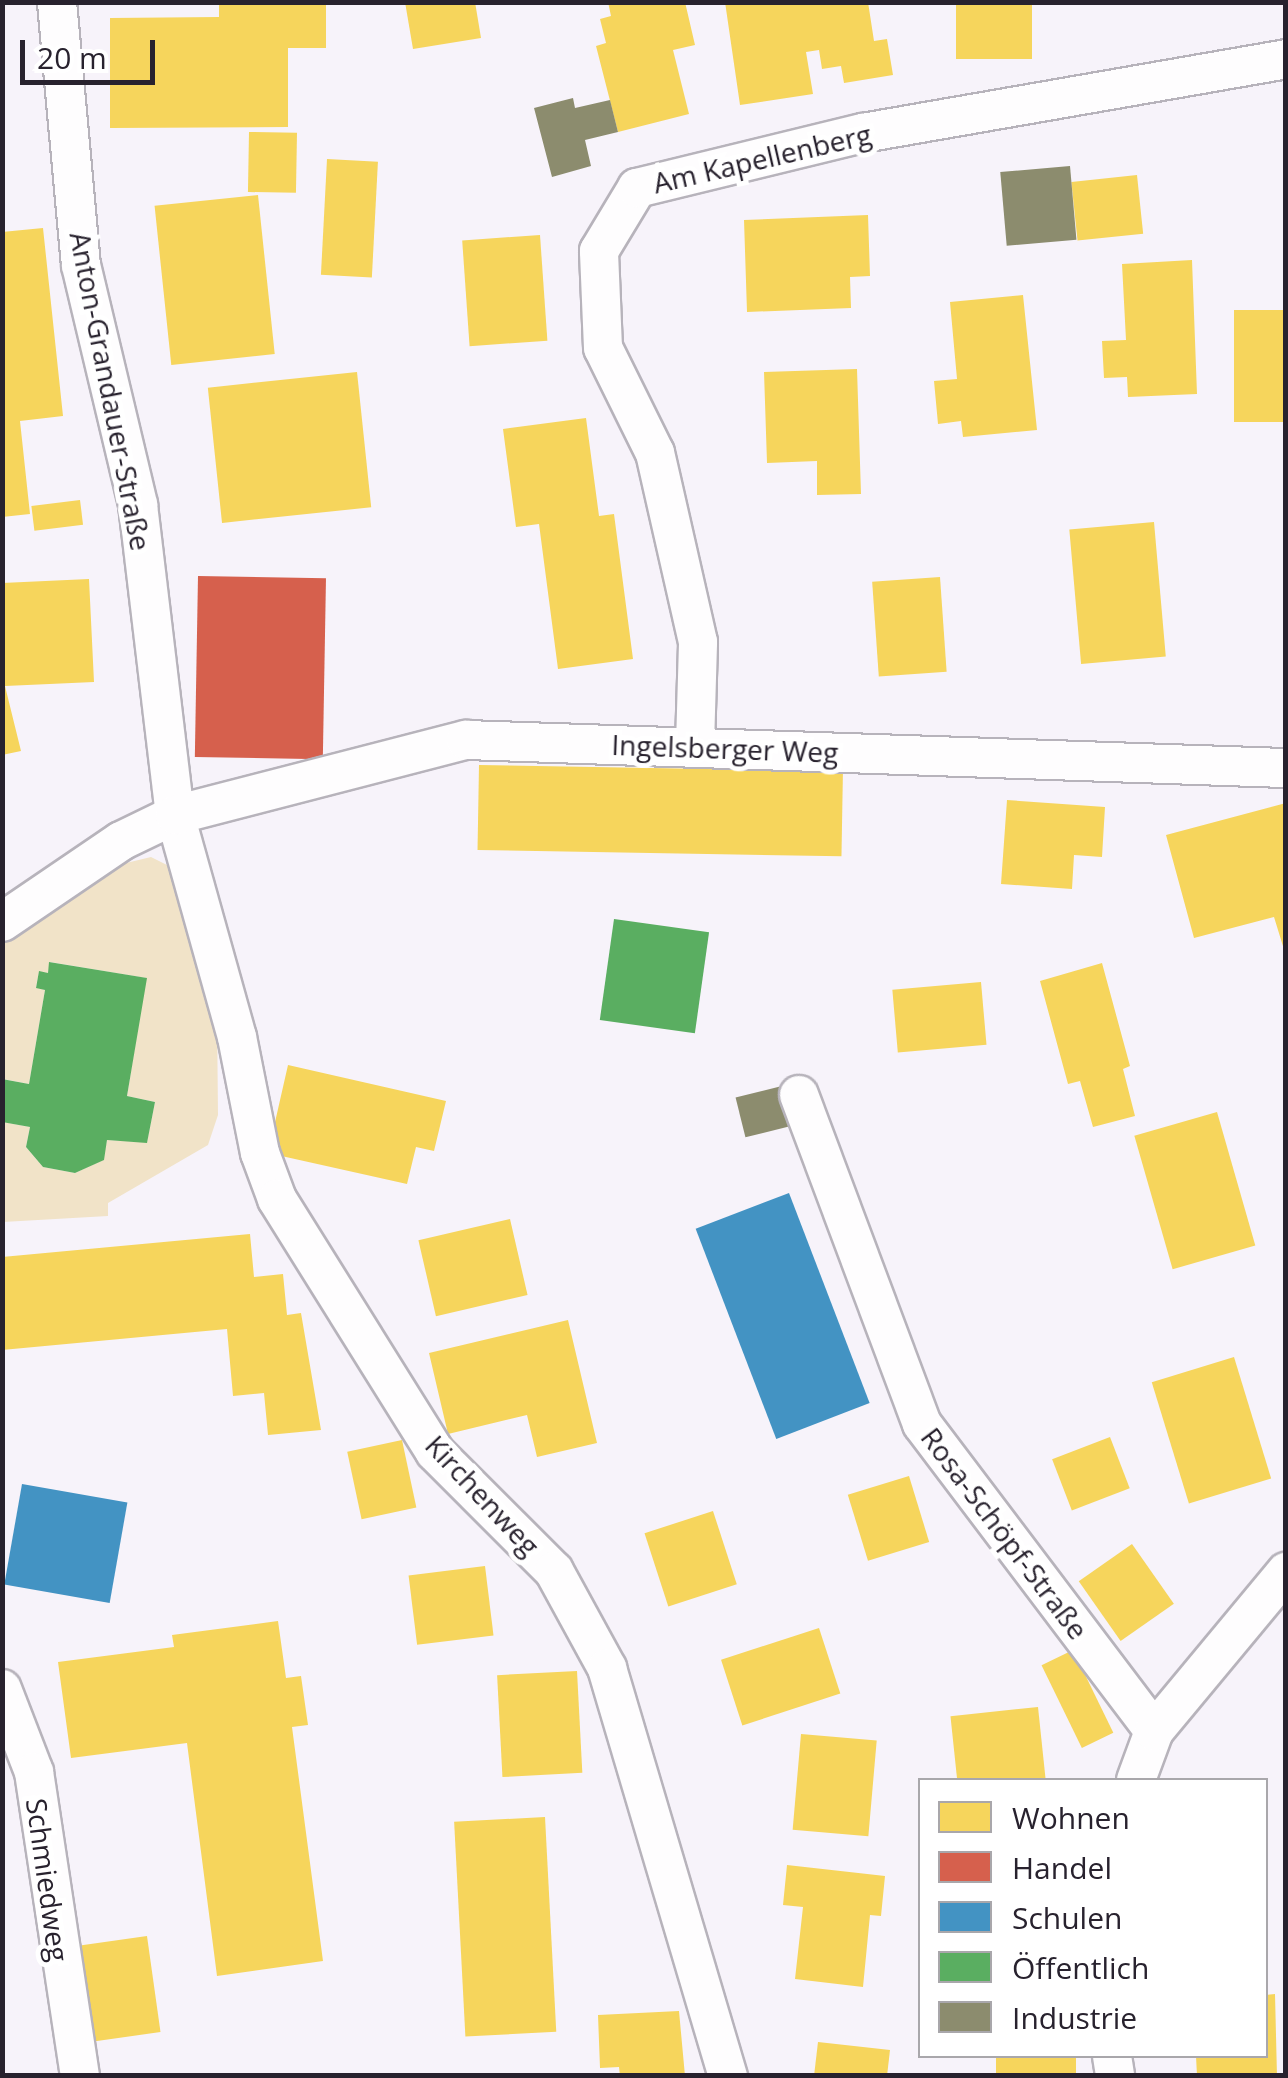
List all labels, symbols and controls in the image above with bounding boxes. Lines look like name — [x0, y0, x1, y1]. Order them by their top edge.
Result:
scale bar — [25, 20, 160, 82]
text: 20 m — [37, 37, 107, 78]
street label: Am Kapellenberg — [650, 117, 874, 199]
street label: Anton-Grandauer-Straße — [64, 229, 158, 553]
street label: Ingelsberger Weg — [611, 727, 839, 769]
street label: Rosa-Schöpf-Straße — [915, 1421, 1095, 1645]
street label: Kirchenweg — [419, 1428, 547, 1562]
legend — [918, 1778, 1268, 2058]
street label: Schmiedweg — [20, 1796, 76, 1964]
text: Wohnen — [1012, 1797, 1130, 1838]
text: Handel — [1012, 1847, 1112, 1888]
text: Schulen — [1012, 1897, 1122, 1938]
text: Öffentlich — [1012, 1947, 1149, 1988]
text: Industrie — [1012, 1997, 1137, 2038]

